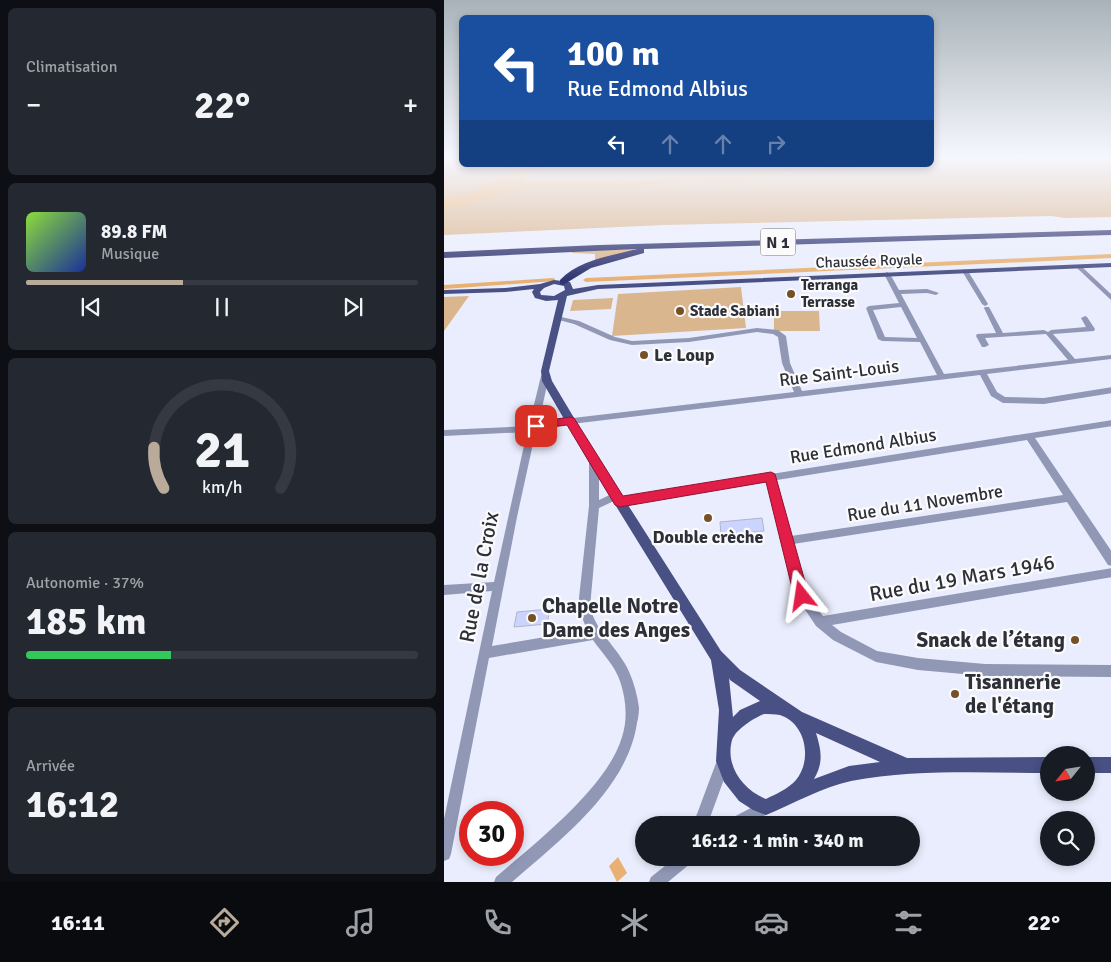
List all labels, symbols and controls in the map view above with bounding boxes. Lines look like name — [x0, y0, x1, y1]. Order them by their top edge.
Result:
text: 100 m — [567, 32, 660, 75]
icon: left — [484, 35, 549, 100]
text: Climatisation — [26, 57, 117, 77]
text: Rue Edmond Albius — [567, 75, 748, 102]
text: 22° — [194, 82, 250, 129]
text: − — [26, 88, 41, 122]
text: + — [403, 88, 418, 122]
icon: left — [603, 130, 631, 158]
icon: ahead — [656, 130, 684, 158]
icon: ahead — [709, 130, 737, 158]
icon: right — [762, 130, 790, 158]
text: 89.8 FM — [101, 220, 167, 244]
road number: N 1 — [760, 228, 796, 256]
text: Musique — [101, 244, 159, 264]
street label: Chaussée Royale — [815, 250, 923, 272]
place label: Terranga Terrasse — [801, 276, 858, 311]
marker: Terranga Terrasse — [785, 288, 797, 300]
icon: previous — [77, 293, 105, 321]
icon: pause — [208, 293, 236, 321]
icon: next — [339, 293, 367, 321]
place label: Stade Sabiani — [690, 302, 779, 320]
marker: Stade Sabiani — [674, 305, 686, 317]
place label: Le Loup — [654, 344, 715, 366]
marker: Le Loup — [638, 349, 650, 361]
street label: Rue Saint-Louis — [778, 355, 900, 391]
pin — [515, 405, 557, 447]
icon: arrive — [522, 412, 550, 440]
text: 21 — [194, 418, 250, 482]
street label: Rue Edmond Albius — [788, 424, 938, 468]
text: km/h — [202, 476, 242, 498]
street label: Rue du 11 Novembre — [846, 480, 1004, 526]
street label: Rue de la Croix — [454, 509, 504, 645]
marker: Double crèche — [702, 512, 714, 524]
place label: Double crèche — [653, 526, 764, 548]
street label: Rue du 19 Mars 1946 — [867, 549, 1057, 607]
position arrow — [775, 569, 827, 621]
text: Autonomie · 37% — [26, 573, 144, 593]
place label: Chapelle Notre Dame des Anges — [542, 593, 690, 643]
text: 185 km — [26, 598, 147, 645]
marker: Chapelle Notre Dame des Anges — [526, 612, 538, 624]
place label: Snack de l’étang — [916, 627, 1065, 653]
marker: Snack de l’étang — [1069, 634, 1081, 646]
place label: Tisannerie de l'étang — [965, 669, 1061, 719]
marker: Tisannerie de l'étang — [949, 688, 961, 700]
north arrow — [1040, 746, 1095, 801]
map controls — [1040, 746, 1095, 866]
text: Arrivée — [26, 756, 75, 776]
text: 16:12 — [26, 781, 119, 828]
speed limit sign: 30 — [459, 801, 524, 866]
button: search — [1040, 811, 1095, 866]
text: 16:12 · 1 min · 340 m — [691, 829, 864, 853]
icon: directions — [207, 905, 242, 940]
icon: music — [343, 905, 378, 940]
icon: phone — [480, 905, 515, 940]
icon: climate — [617, 905, 652, 940]
icon: car — [754, 905, 789, 940]
icon: filters — [891, 905, 926, 940]
text: 16:11 — [51, 909, 105, 936]
text: 22° — [1027, 909, 1060, 936]

